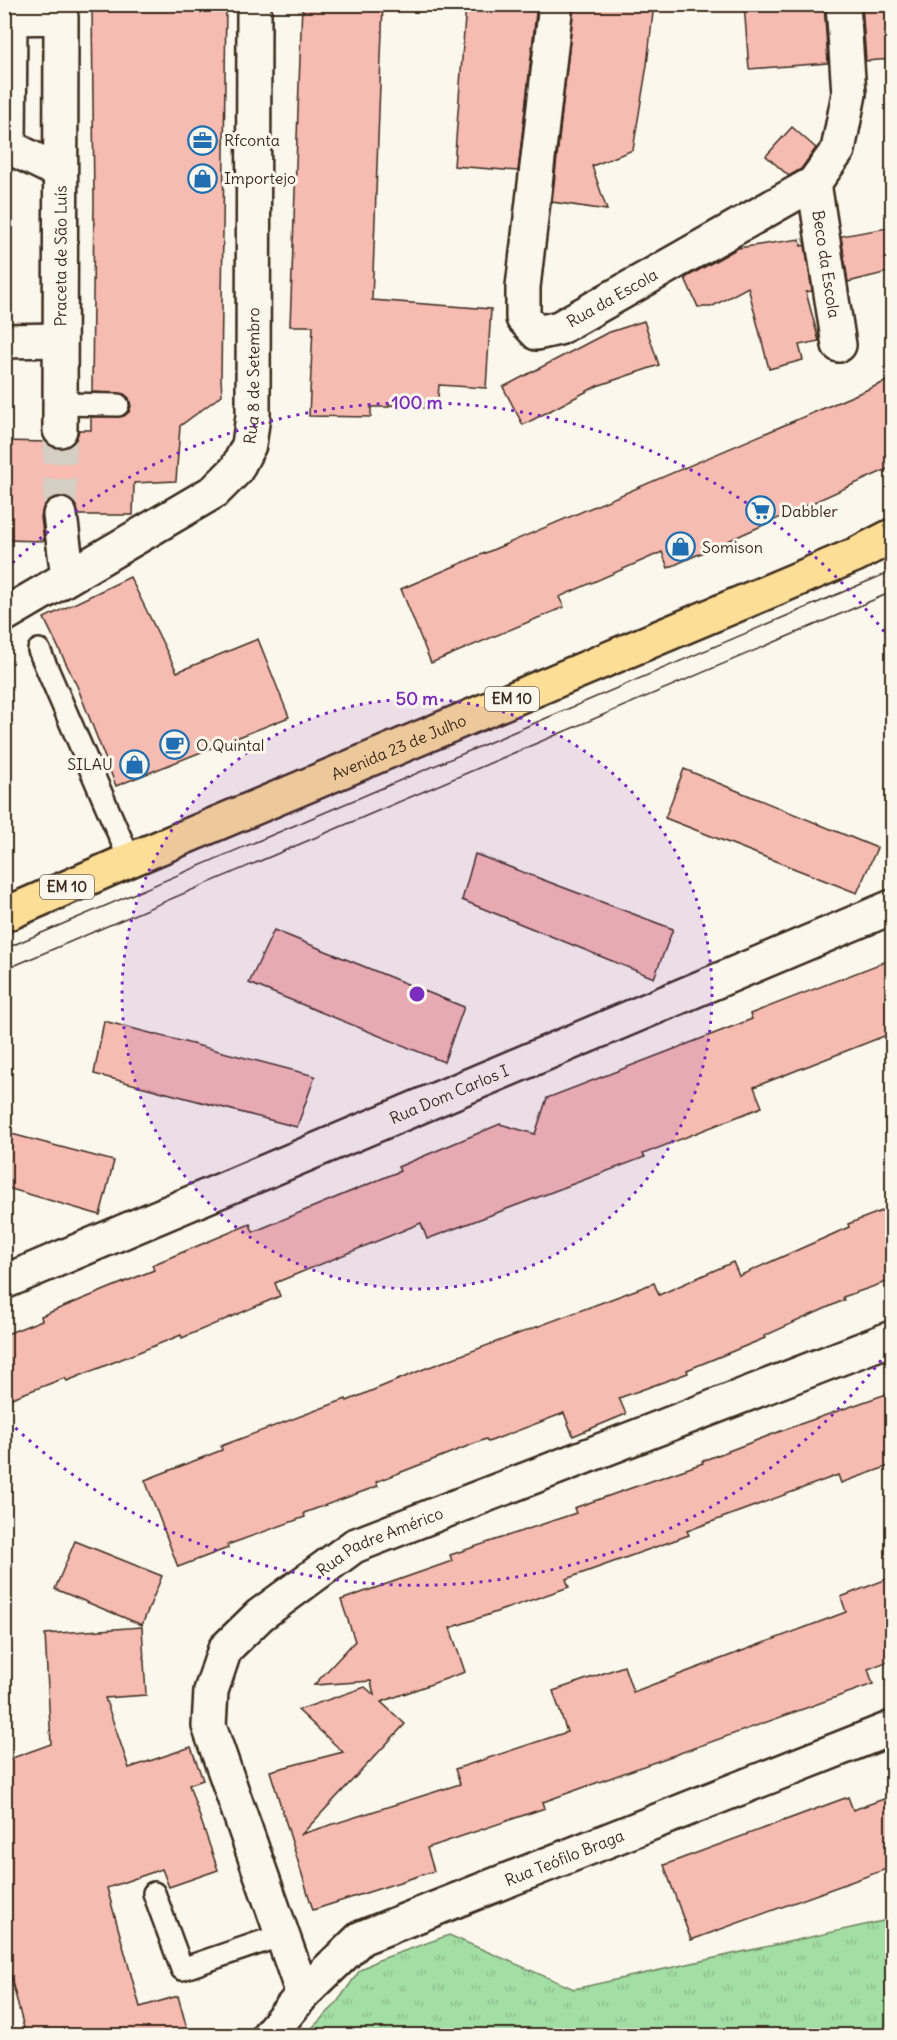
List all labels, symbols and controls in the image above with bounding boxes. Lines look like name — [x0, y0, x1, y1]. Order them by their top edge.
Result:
office icon: Rfconta — [187, 124, 219, 156]
place label: Rfconta — [224, 130, 280, 150]
shop icon: Importejo — [187, 162, 219, 194]
place label: Importejo — [224, 168, 296, 188]
street label: Praceta de São Luís — [50, 185, 71, 327]
street label: Beco da Escola — [808, 209, 845, 319]
street label: Rua da Escola — [563, 264, 661, 332]
street label: Rua 8 de Setembro — [239, 307, 263, 445]
text: 100 m — [392, 391, 443, 414]
supermarket icon: Dabbler — [744, 495, 776, 527]
place label: Dabbler — [781, 501, 838, 521]
shop icon: Somison — [665, 531, 697, 563]
place label: Somison — [702, 537, 763, 557]
text: 50 m — [396, 687, 438, 710]
road number: EM 10 — [485, 687, 539, 711]
street label: Avenida 23 de Julho — [328, 710, 469, 784]
cafe icon: O Quintal — [159, 729, 191, 761]
place label: O Quintal — [196, 735, 264, 755]
shop icon: SILAU — [118, 748, 150, 780]
place label: SILAU — [67, 754, 113, 774]
road number: EM 10 — [40, 875, 94, 899]
centre of rings — [407, 984, 427, 1004]
street label: Rua Dom Carlos I — [386, 1060, 511, 1128]
street label: Rua Padre Américo — [313, 1503, 446, 1580]
street label: Rua Teófilo Braga — [502, 1825, 627, 1890]

